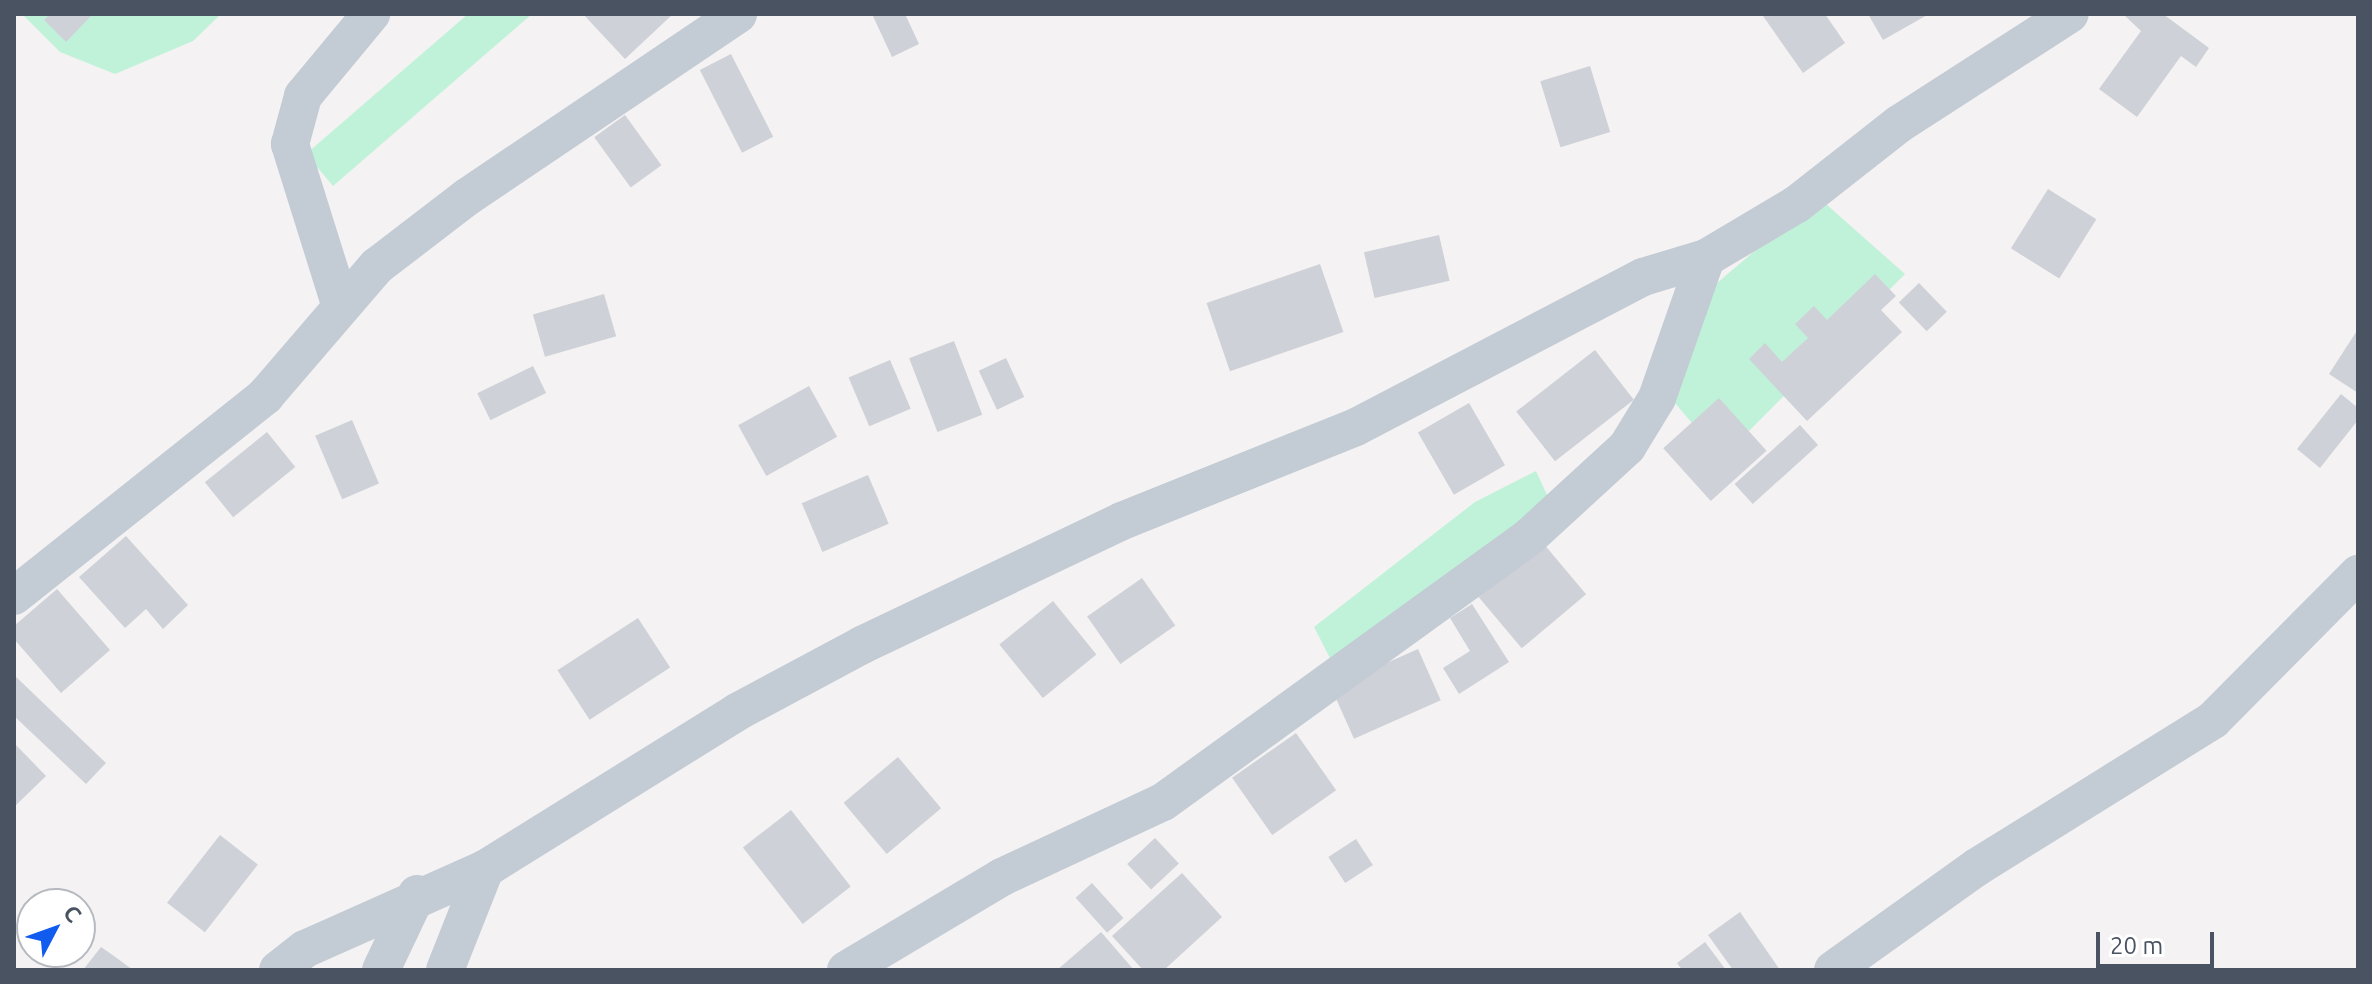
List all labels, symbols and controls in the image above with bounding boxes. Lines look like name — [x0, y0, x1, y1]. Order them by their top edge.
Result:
north arrow — [16, 888, 96, 968]
text: С — [59, 900, 87, 927]
scale bar — [2100, 916, 2218, 966]
text: 20 m — [2110, 932, 2163, 959]

